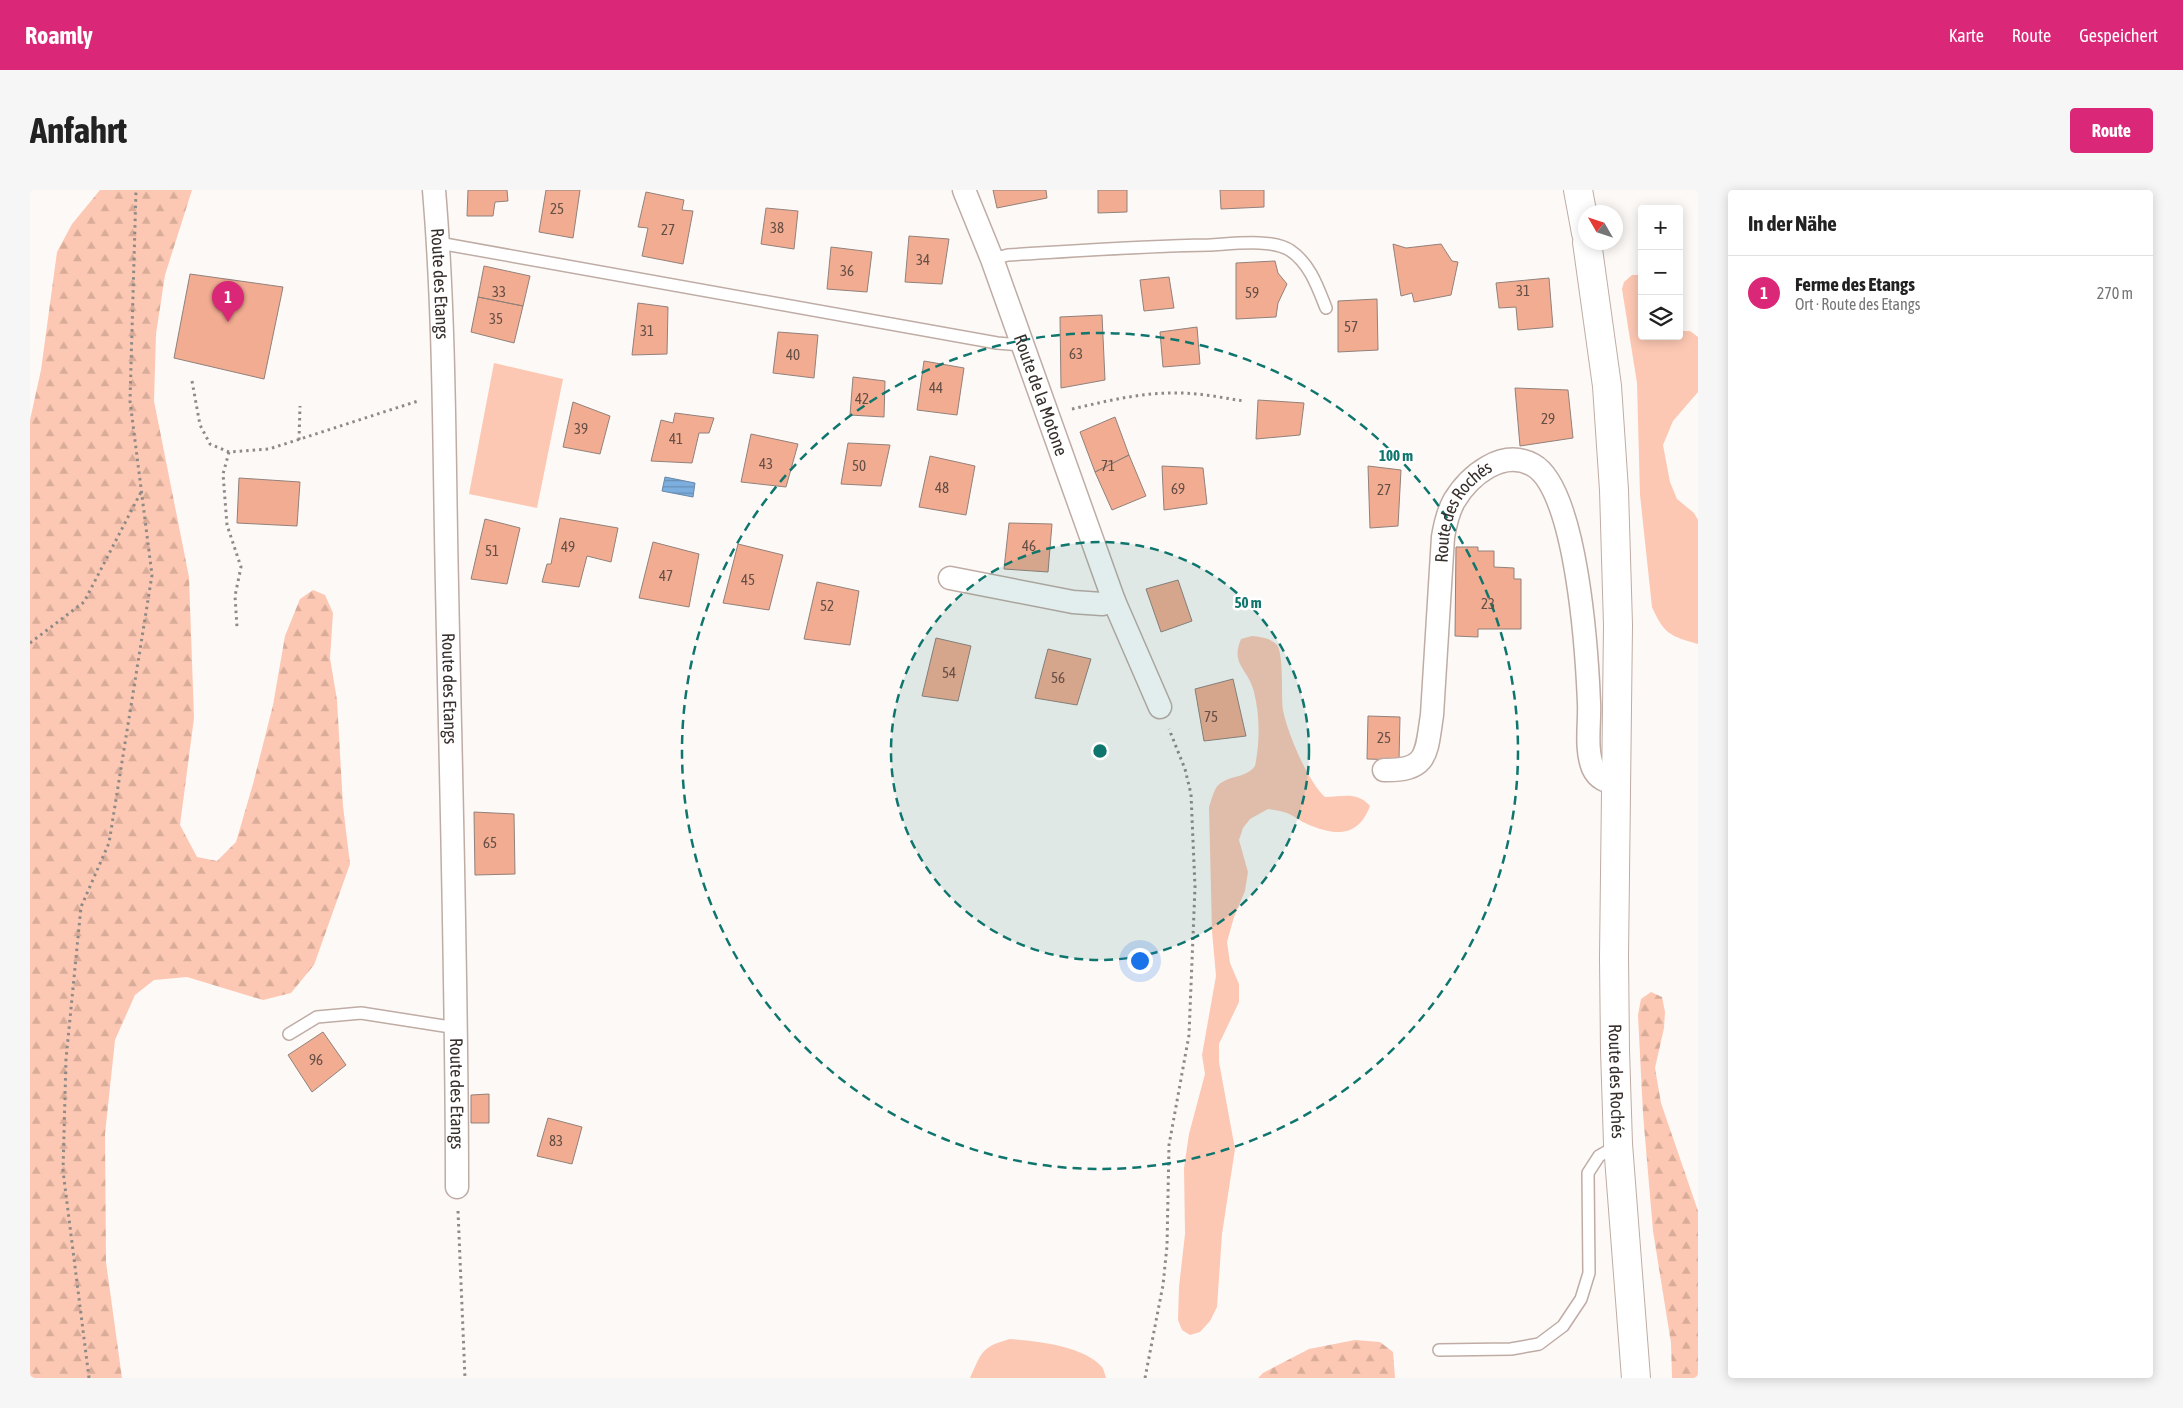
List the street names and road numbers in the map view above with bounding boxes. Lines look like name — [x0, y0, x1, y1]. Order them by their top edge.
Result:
street label: Route des Etangs — [427, 227, 453, 340]
street label: Route de la Motone — [1010, 331, 1072, 459]
street label: Route des Rochés — [1430, 456, 1495, 563]
street label: Route des Etangs — [438, 633, 461, 745]
street label: Route des Rochés — [1605, 1024, 1629, 1139]
street label: Route des Etangs — [446, 1038, 468, 1149]

